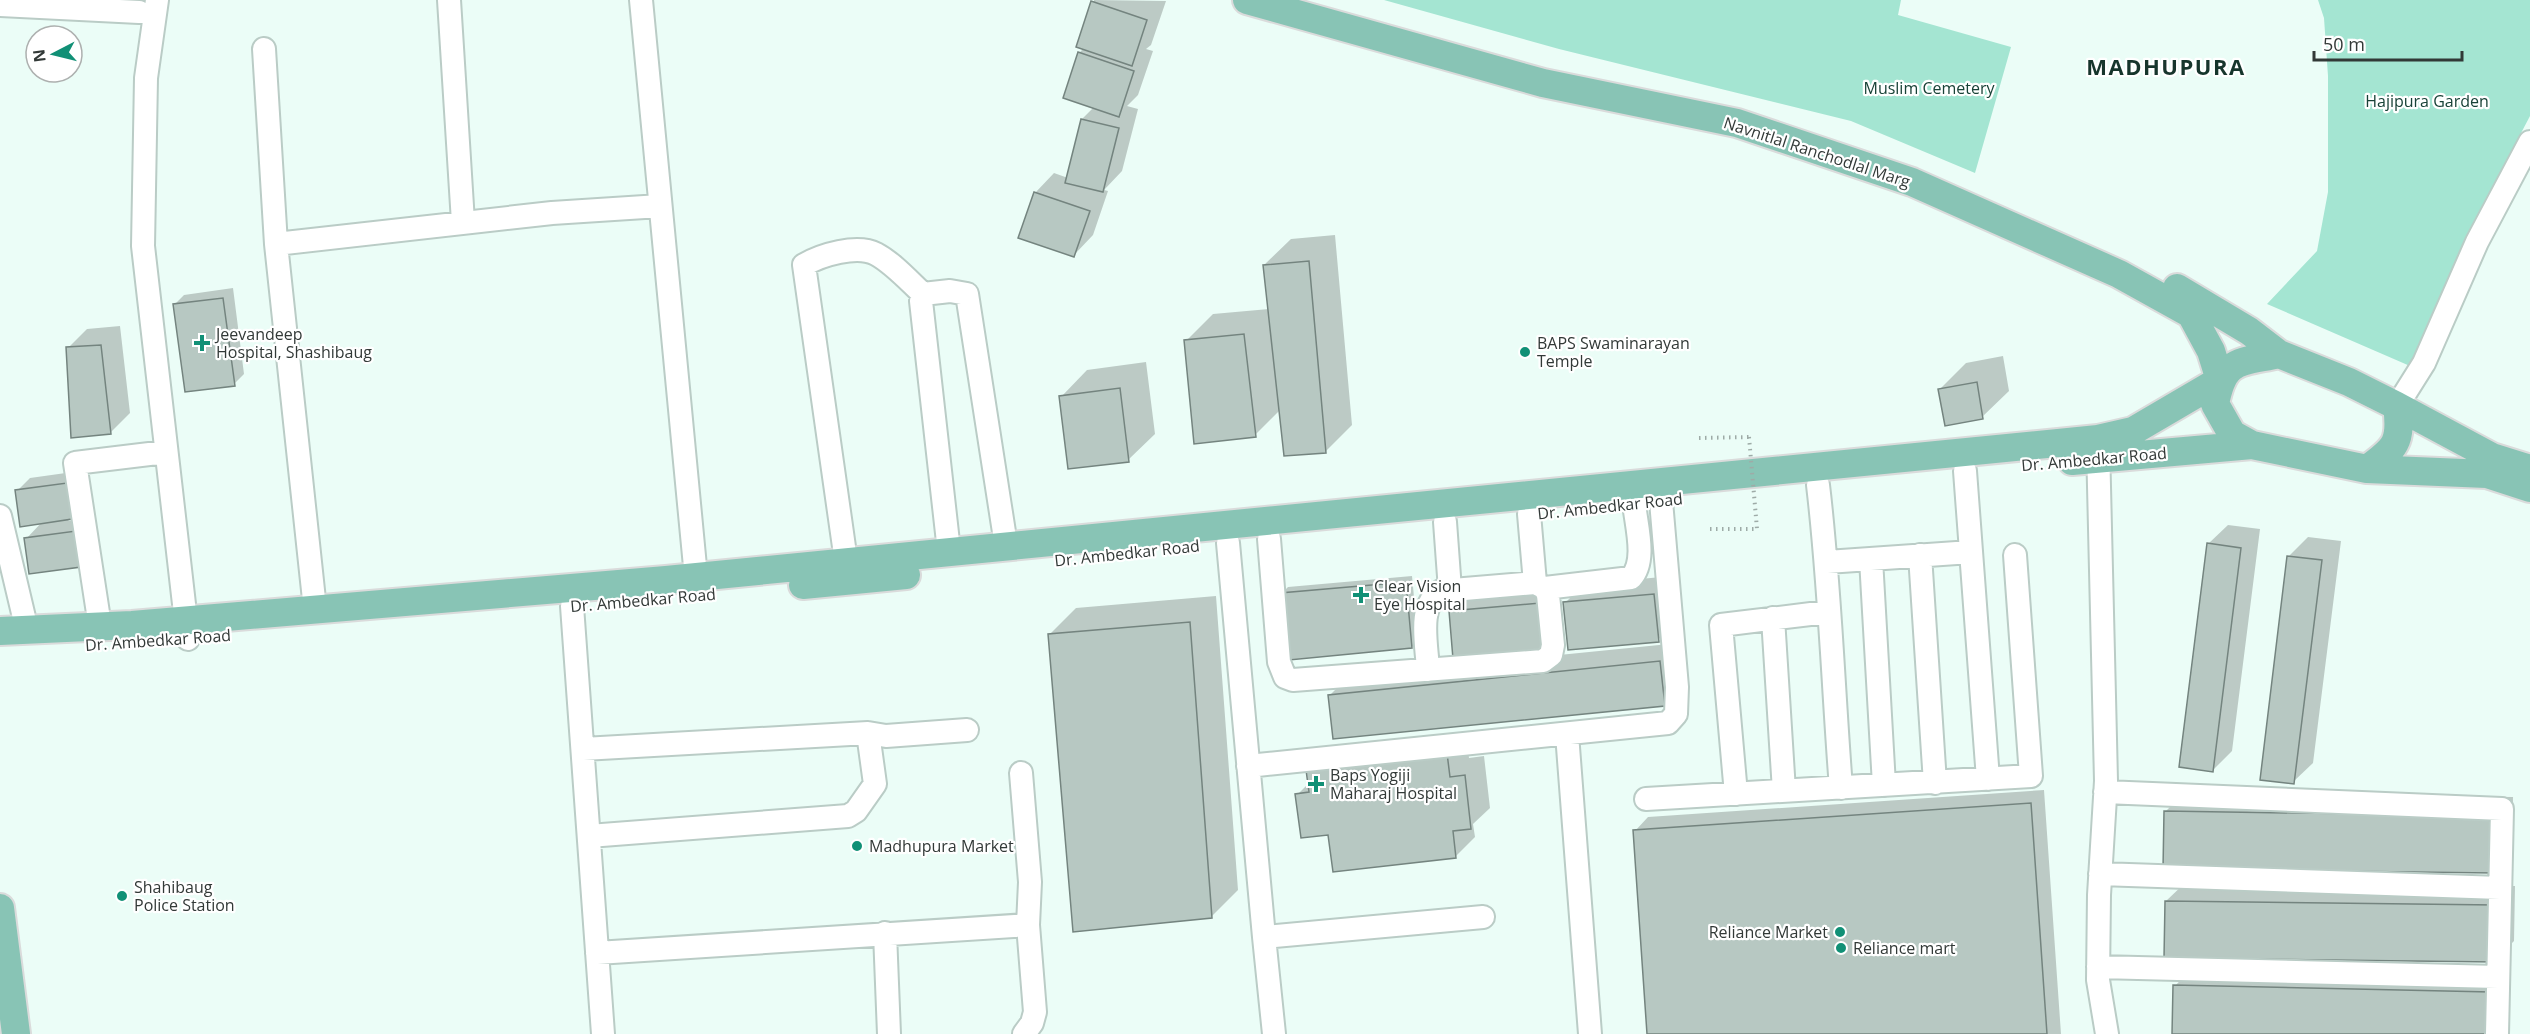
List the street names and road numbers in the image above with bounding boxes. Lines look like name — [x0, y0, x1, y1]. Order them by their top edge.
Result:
street label: Navnitlal Ranchodlal Marg — [1721, 111, 1913, 193]
street label: Dr. Ambedkar Road — [2020, 442, 2168, 476]
street label: Dr. Ambedkar Road — [1536, 487, 1684, 525]
street label: Dr. Ambedkar Road — [1053, 534, 1201, 572]
street label: Dr. Ambedkar Road — [569, 583, 717, 617]
street label: Dr. Ambedkar Road — [84, 624, 232, 656]

